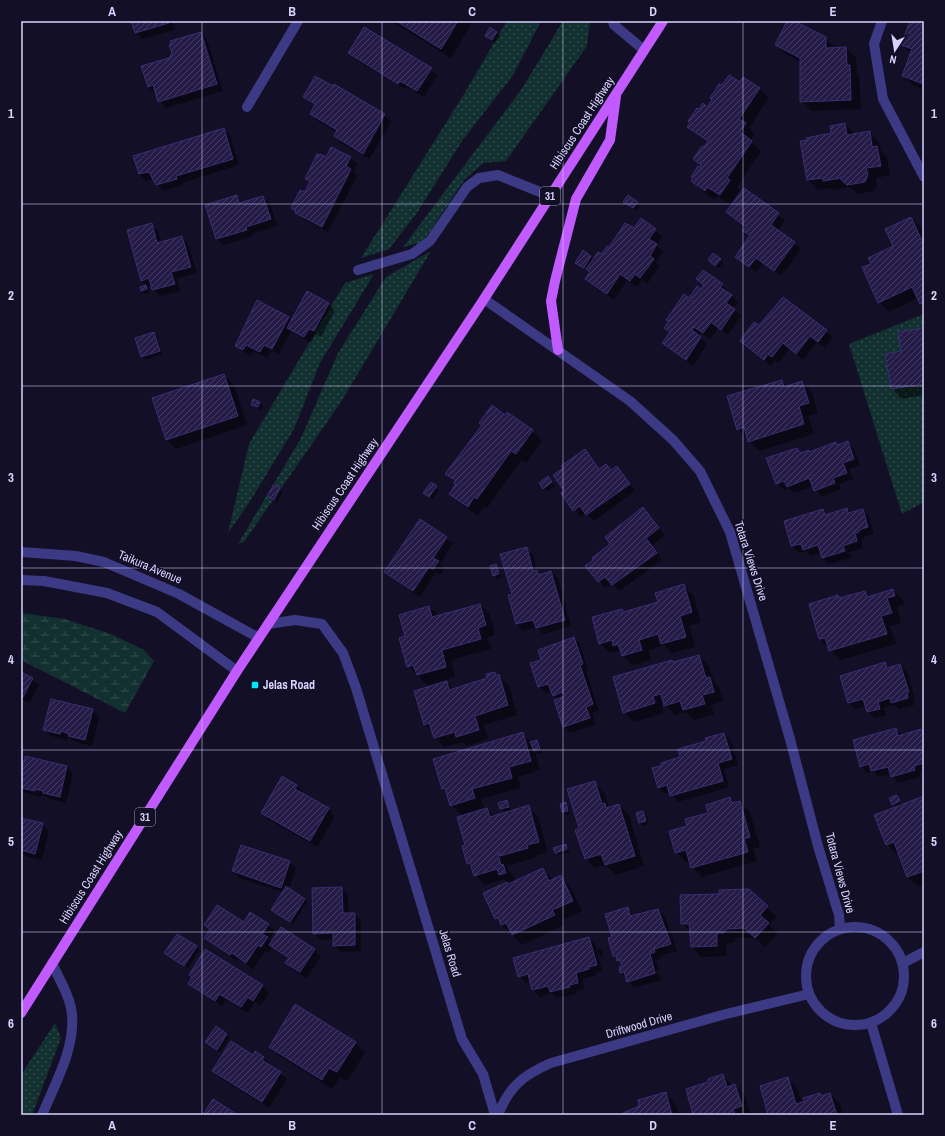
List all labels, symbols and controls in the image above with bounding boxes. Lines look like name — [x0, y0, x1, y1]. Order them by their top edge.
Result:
text: A — [108, 3, 116, 20]
text: B — [288, 3, 296, 20]
text: C — [468, 3, 476, 20]
text: D — [649, 3, 657, 20]
text: E — [829, 3, 837, 20]
north arrow — [875, 30, 915, 70]
text: N — [888, 52, 898, 67]
street label: Hibiscus Coast Highway — [546, 73, 618, 173]
text: 1 — [8, 105, 14, 122]
text: 1 — [931, 105, 937, 122]
road number: 31 — [540, 187, 560, 205]
text: 2 — [8, 287, 14, 304]
text: 2 — [931, 287, 937, 304]
street label: Hibiscus Coast Highway — [308, 435, 382, 533]
text: 3 — [8, 469, 14, 486]
text: 3 — [931, 469, 937, 486]
street label: Totara Views Drive — [731, 519, 771, 603]
street label: Taikura Avenue — [116, 546, 184, 588]
text: 4 — [8, 651, 14, 668]
text: 4 — [931, 651, 937, 668]
place label: Jelas Road — [263, 677, 315, 693]
marker: Jelas Road — [250, 680, 260, 690]
road number: 31 — [135, 808, 155, 826]
street label: Hibiscus Coast Highway — [56, 827, 126, 927]
street label: Totara Views Drive — [822, 831, 858, 915]
text: 5 — [8, 833, 14, 850]
text: 5 — [931, 833, 937, 850]
street label: Jelas Road — [435, 927, 465, 979]
street label: Driftwood Drive — [604, 1008, 674, 1042]
text: 6 — [8, 1015, 14, 1032]
text: 6 — [931, 1015, 937, 1032]
text: A — [108, 1117, 116, 1134]
text: B — [288, 1117, 296, 1134]
text: C — [468, 1117, 476, 1134]
text: D — [649, 1117, 657, 1134]
text: E — [829, 1117, 837, 1134]

